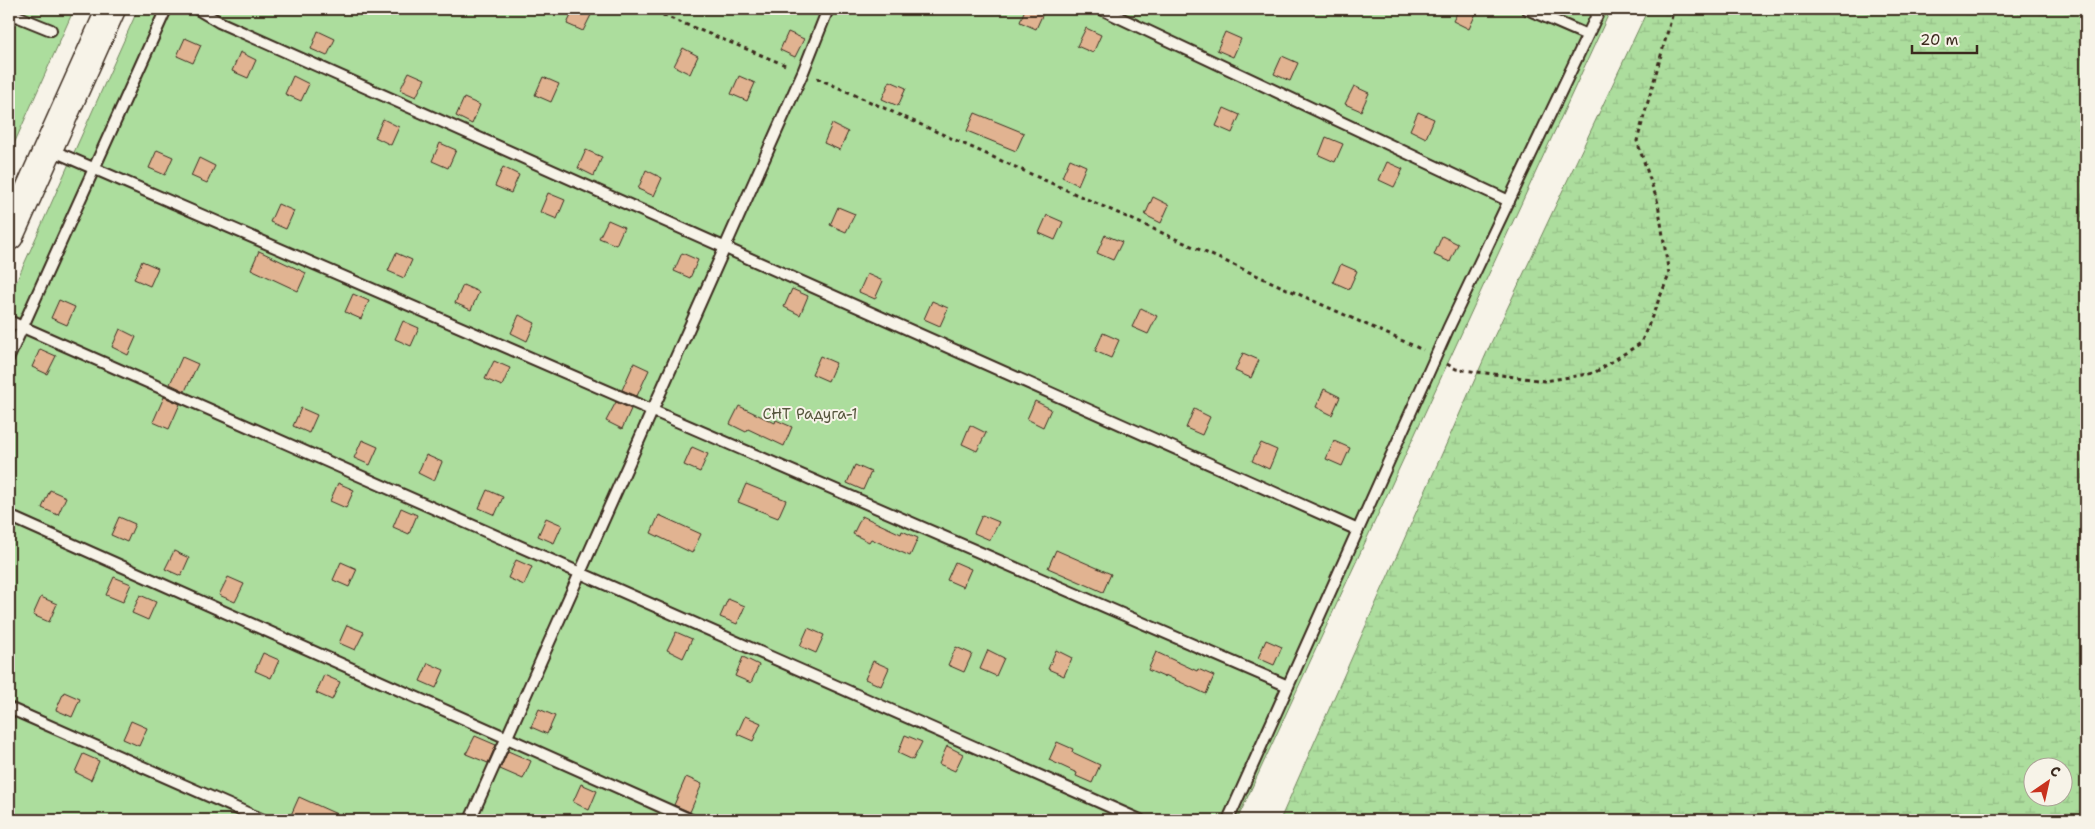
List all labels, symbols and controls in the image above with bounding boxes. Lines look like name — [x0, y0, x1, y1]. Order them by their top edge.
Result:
scale bar — [1912, 22, 1978, 54]
text: 20 m — [1920, 30, 1959, 50]
park label: СНТ Радуга-1 — [762, 404, 858, 424]
north arrow — [2022, 756, 2072, 806]
text: С — [2047, 761, 2064, 781]

